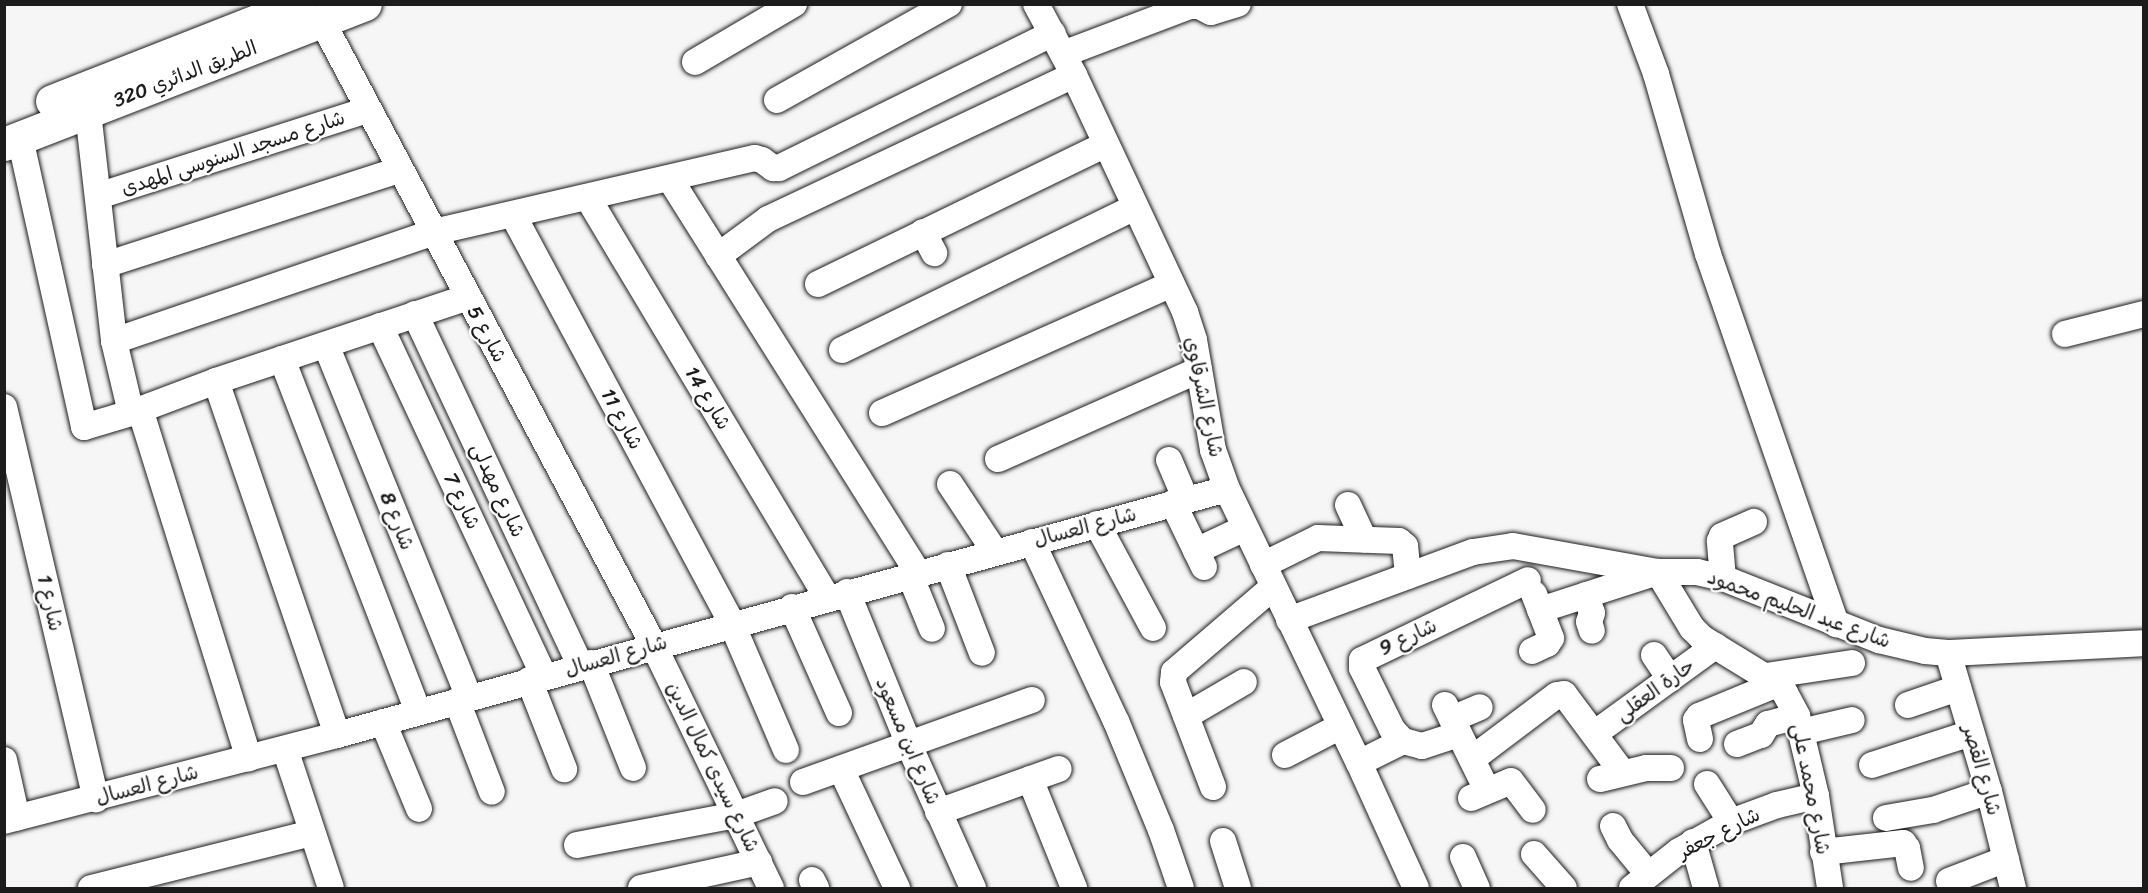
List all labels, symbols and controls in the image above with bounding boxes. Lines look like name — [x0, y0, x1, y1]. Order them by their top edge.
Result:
street label: الطريق الدائري 320 — [110, 36, 260, 112]
street label: شارع مسجد السنوسى المهدى — [118, 105, 348, 201]
street label: شارع 5 — [462, 302, 512, 366]
street label: شارع الشرقاوي — [1180, 335, 1228, 459]
street label: شارع 14 — [680, 362, 736, 434]
street label: شارع 11 — [596, 384, 648, 454]
street label: شارع مهدلى — [466, 439, 530, 541]
street label: شارع 7 — [438, 469, 486, 533]
street label: شارع 8 — [375, 488, 419, 554]
street label: شارع العسال — [1031, 502, 1139, 552]
street label: شارع عبد الحليم محمود — [1704, 565, 1894, 653]
street label: شارع 1 — [32, 573, 68, 633]
street label: شارع 9 — [1375, 613, 1441, 661]
street label: شارع العسال — [562, 630, 670, 682]
street label: حارة العقلى — [1611, 653, 1699, 727]
street label: شارع ابن مسعود — [870, 674, 946, 808]
street label: شارع سيدى كمال الدين — [661, 678, 765, 856]
street label: شارع محمد على — [1787, 721, 1835, 857]
street label: شارع القصر — [1958, 722, 2006, 818]
street label: شارع العسال — [93, 760, 201, 810]
street label: شارع جعفر — [1674, 802, 1764, 864]

